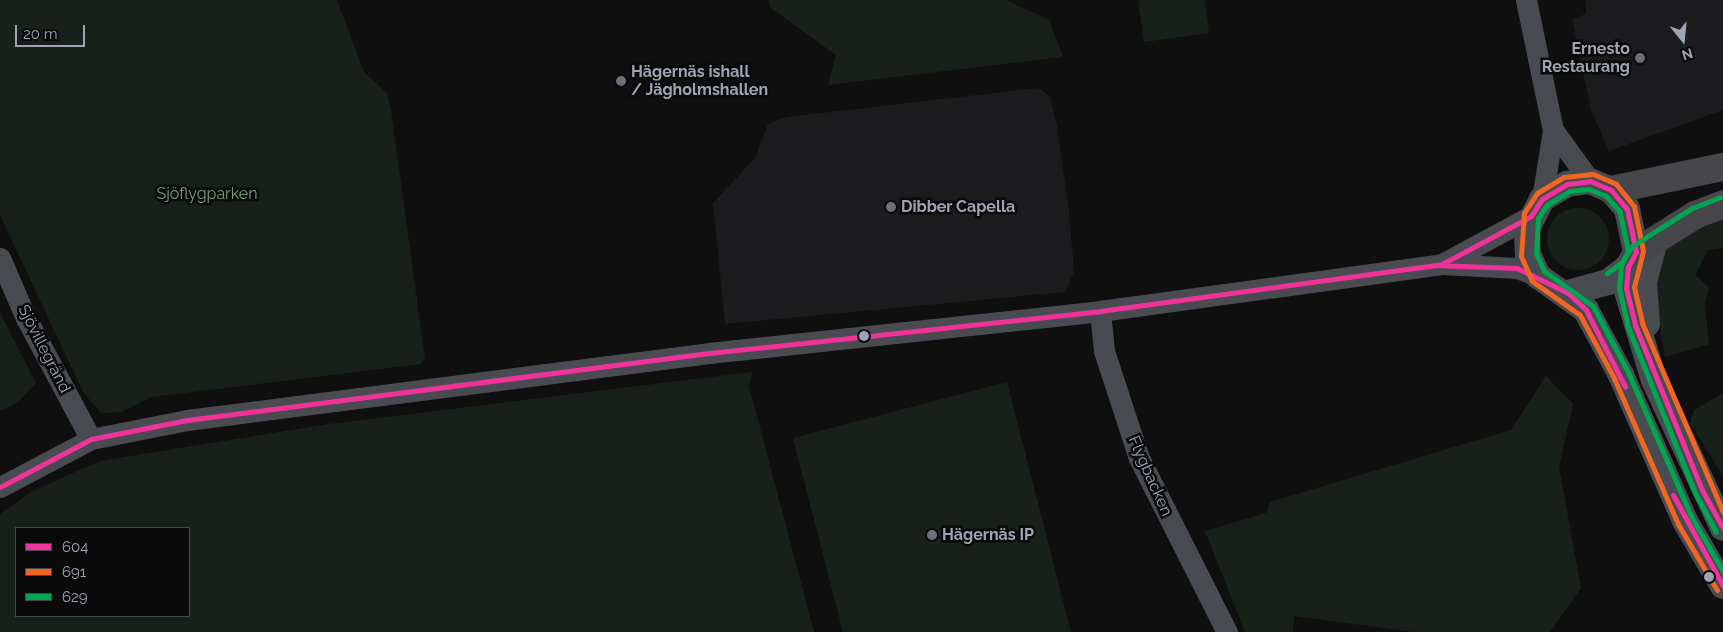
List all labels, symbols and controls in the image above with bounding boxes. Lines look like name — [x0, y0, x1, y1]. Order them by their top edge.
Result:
scale bar — [18, 15, 88, 47]
north arrow — [1658, 15, 1708, 65]
text: 20 m — [23, 25, 58, 43]
place label: Ernesto Restaurang — [1542, 39, 1630, 77]
text: N — [1680, 45, 1695, 64]
marker: Ernesto Restaurang — [1634, 52, 1646, 64]
place label: Hägernäs ishall / Jägholmshallen — [631, 62, 769, 100]
marker: Hägernäs ishall / Jägholmshallen — [615, 75, 627, 87]
park label: Sjöflygparken — [156, 184, 258, 204]
place label: Dibber Capella — [901, 197, 1016, 217]
marker: Dibber Capella — [885, 201, 897, 213]
street label: Sjövillegränd — [14, 302, 74, 396]
unlabelled marker — [859, 331, 869, 341]
street label: Flygbacken — [1124, 433, 1176, 519]
place label: Hägernäs IP — [942, 525, 1034, 545]
legend — [15, 527, 190, 617]
marker: Hägernäs IP — [926, 529, 938, 541]
text: 604 — [62, 538, 88, 556]
text: 691 — [62, 563, 86, 581]
unlabelled marker — [1704, 572, 1714, 582]
text: 629 — [62, 588, 88, 606]

